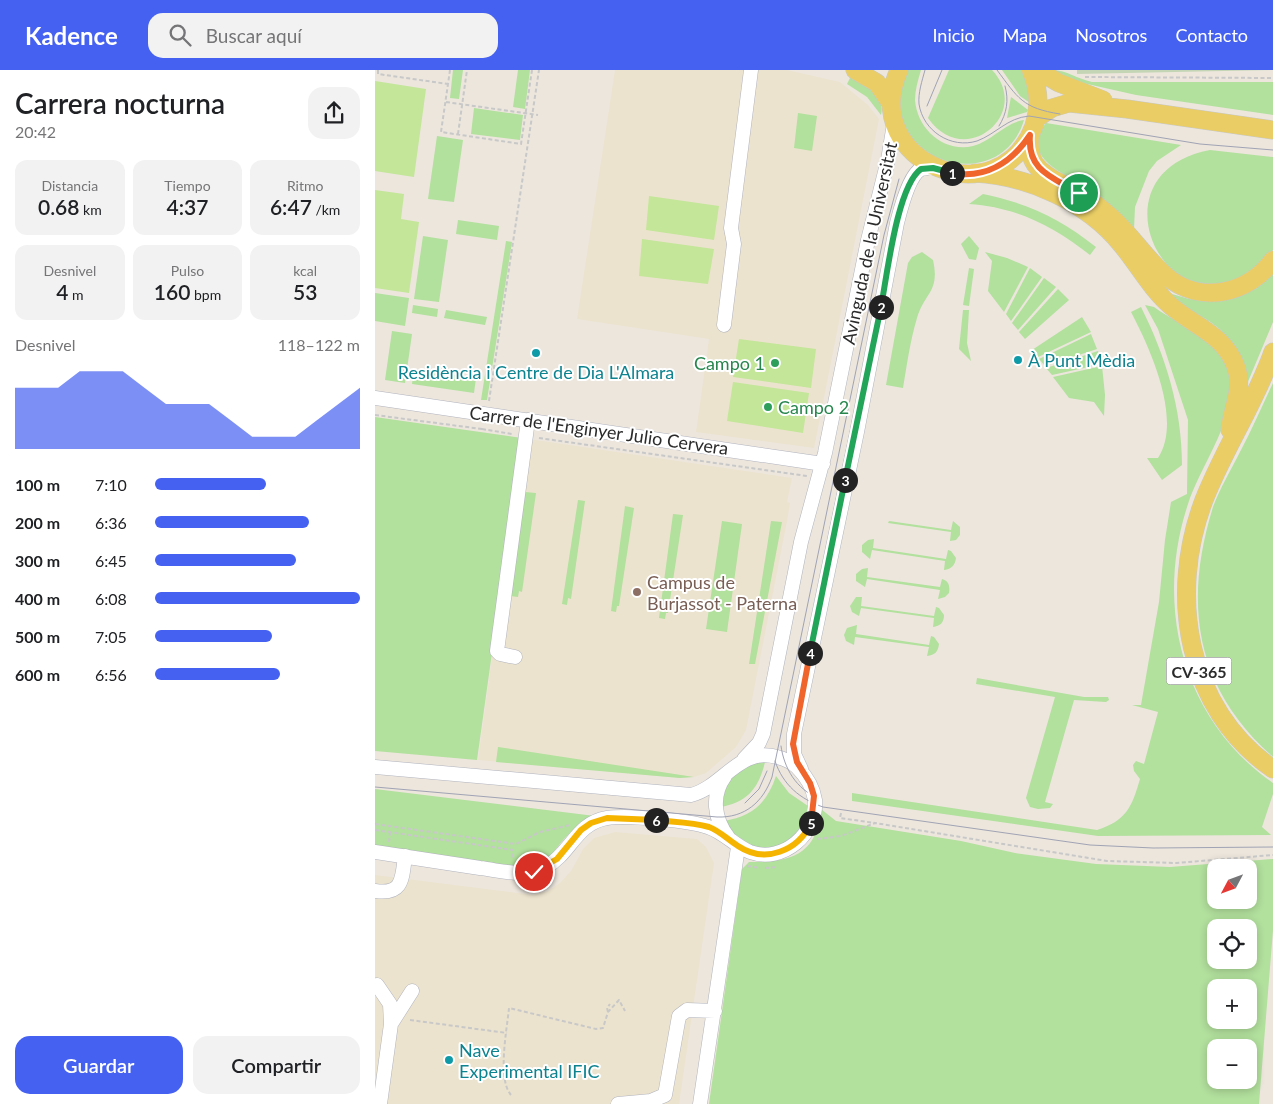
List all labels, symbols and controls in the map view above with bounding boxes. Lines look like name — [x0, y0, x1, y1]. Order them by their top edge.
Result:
search box — [148, 13, 498, 58]
text: Kadence — [25, 21, 118, 50]
icon: search — [166, 21, 194, 49]
text: Buscar aquí — [206, 24, 302, 47]
text: Inicio — [932, 24, 975, 46]
text: Mapa — [1003, 24, 1047, 46]
text: Nosotros — [1075, 24, 1147, 46]
text: Contacto — [1175, 24, 1248, 46]
text: Carrera nocturna — [15, 86, 225, 120]
button: share — [308, 87, 360, 139]
text: 20:42 — [15, 122, 56, 141]
street label: Avinguda de la Universitat — [837, 139, 901, 346]
pin: 1 — [939, 160, 965, 186]
text: 1 — [948, 165, 957, 182]
pin — [1058, 172, 1100, 214]
text: Distancia — [41, 177, 98, 194]
text: Tiempo — [164, 177, 211, 194]
text: Ritmo — [287, 177, 323, 194]
icon: arrive — [1065, 179, 1093, 207]
text: 0.68 — [38, 194, 79, 219]
text: 4:37 — [167, 194, 208, 219]
text: 6:47 — [270, 194, 312, 219]
text: km — [79, 201, 102, 218]
text: /km — [312, 201, 340, 218]
text: Desnivel — [43, 262, 96, 279]
text: Pulso — [171, 262, 204, 279]
text: kcal — [293, 262, 317, 279]
text: 4 — [56, 279, 68, 304]
text: 160 — [154, 279, 190, 304]
text: 53 — [293, 279, 317, 304]
text: m — [68, 286, 83, 303]
text: bpm — [190, 286, 221, 303]
pin: 2 — [869, 294, 893, 320]
text: 2 — [877, 299, 886, 316]
text: Desnivel — [15, 335, 75, 354]
text: 118–122 m — [278, 335, 360, 354]
marker: Residència i Centre de Dia L'Almara — [530, 347, 542, 359]
place label: À Punt Mèdia — [1028, 349, 1135, 371]
place label: Campo 1 — [694, 352, 765, 374]
marker: À Punt Mèdia — [1012, 354, 1024, 366]
marker: Campo 1 — [769, 357, 781, 369]
place label: Residència i Centre de Dia L'Almara — [398, 361, 674, 383]
place label: Campo 2 — [778, 396, 849, 418]
street label: Carrer de l'Enginyer Julio Cervera — [468, 401, 730, 459]
marker: Campo 2 — [762, 401, 774, 413]
pin: 3 — [833, 468, 857, 492]
text: 3 — [841, 472, 850, 489]
text: 100 m — [15, 475, 60, 494]
text: 7:10 — [95, 475, 127, 494]
text: 200 m — [15, 513, 60, 532]
text: 6:36 — [95, 513, 127, 532]
text: 300 m — [15, 551, 60, 570]
text: 6:45 — [95, 551, 127, 570]
place label: Campus de Burjassot - Paterna — [647, 571, 797, 614]
marker: Campus de Burjassot - Paterna — [631, 586, 643, 598]
text: 400 m — [15, 589, 60, 608]
text: 6:08 — [95, 589, 127, 608]
text: 500 m — [15, 627, 60, 646]
text: 7:05 — [95, 627, 127, 646]
pin: 4 — [797, 640, 823, 666]
text: 4 — [806, 645, 815, 662]
road number: CV-365 — [1167, 658, 1231, 684]
text: 600 m — [15, 665, 60, 684]
text: 6:56 — [95, 665, 127, 684]
pin: 6 — [643, 808, 669, 832]
pin: 5 — [799, 810, 823, 836]
text: 6 — [652, 812, 661, 829]
text: 5 — [807, 815, 816, 832]
pin — [513, 851, 555, 893]
icon: check — [520, 858, 548, 886]
north arrow — [1207, 859, 1257, 909]
map controls — [1207, 859, 1257, 1089]
button: locate — [1207, 919, 1257, 969]
button: + — [1207, 979, 1257, 1029]
button: Guardar — [15, 1036, 183, 1094]
button: Compartir — [193, 1036, 360, 1094]
place label: Nave Experimental IFIC — [459, 1039, 600, 1082]
button: − — [1207, 1039, 1257, 1089]
marker: Nave Experimental IFIC — [443, 1054, 455, 1066]

